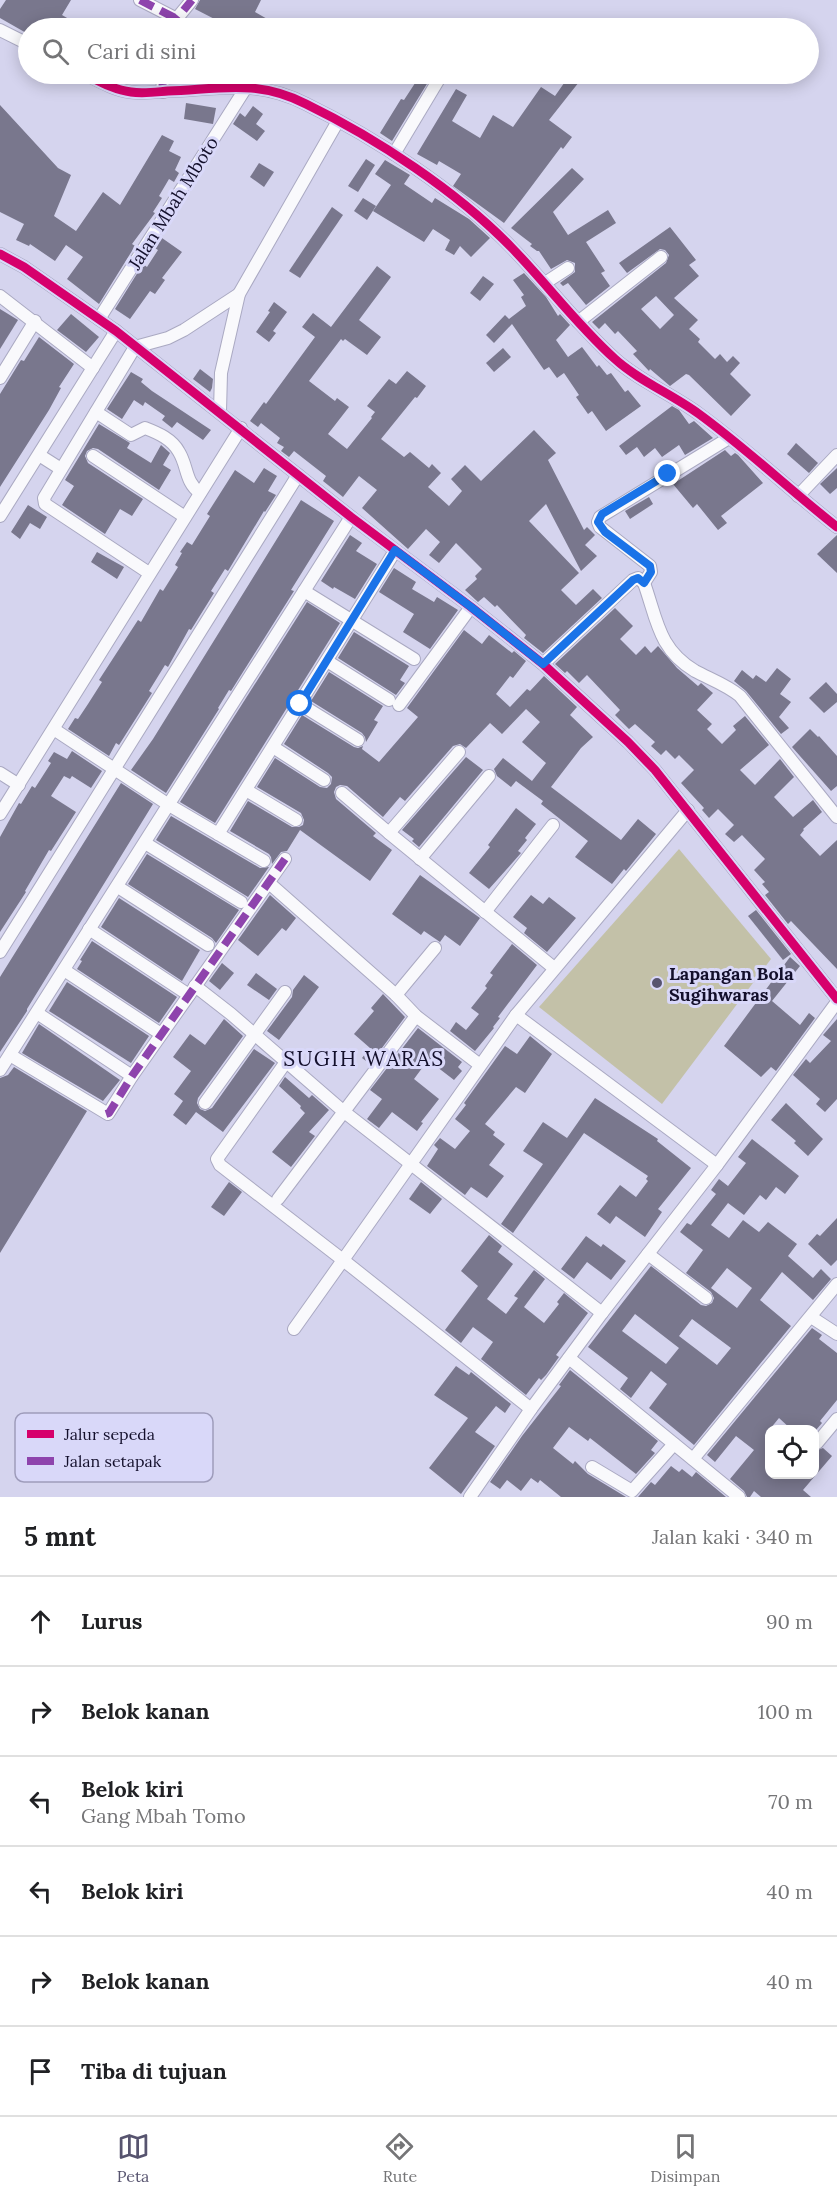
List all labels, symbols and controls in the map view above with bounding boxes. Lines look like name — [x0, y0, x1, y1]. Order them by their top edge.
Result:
search box — [18, 18, 819, 84]
icon: search — [39, 35, 72, 68]
text: Cari di sini — [87, 37, 196, 65]
street label: Jalan Mbah Mboto — [122, 132, 223, 275]
route end — [654, 460, 680, 486]
route start — [286, 690, 312, 716]
place label: Lapangan Bola Sugihwaras — [669, 962, 794, 1006]
marker: Lapangan Bola Sugihwaras — [650, 976, 664, 990]
district label: SUGIH WARAS — [283, 1045, 445, 1072]
legend — [15, 1413, 213, 1482]
text: Jalur sepeda — [63, 1424, 155, 1444]
map controls — [765, 1425, 819, 1479]
button: locate — [765, 1425, 819, 1479]
text: Jalan setapak — [63, 1451, 162, 1471]
text: 5 mnt — [24, 1520, 96, 1553]
text: Jalan kaki · 340 m — [652, 1524, 813, 1549]
icon: ahead — [24, 1605, 57, 1638]
text: Lurus — [81, 1607, 143, 1635]
text: 90 m — [766, 1609, 813, 1634]
icon: right — [24, 1695, 57, 1728]
text: Belok kanan — [81, 1697, 210, 1725]
text: 100 m — [758, 1699, 813, 1724]
text: Belok kiri — [81, 1775, 183, 1803]
icon: left — [24, 1785, 57, 1818]
text: 70 m — [768, 1789, 813, 1814]
text: Gang Mbah Tomo — [81, 1803, 246, 1828]
icon: left — [24, 1875, 57, 1908]
text: Belok kiri — [81, 1877, 183, 1905]
text: 40 m — [767, 1879, 813, 1904]
icon: right — [24, 1965, 57, 1998]
text: Belok kanan — [81, 1967, 210, 1995]
text: 40 m — [767, 1969, 813, 1994]
icon: arrive — [24, 2055, 57, 2088]
text: Tiba di tujuan — [81, 2057, 227, 2085]
tab: Peta — [117, 2130, 150, 2186]
tab: Rute — [383, 2130, 417, 2186]
tab: Disimpan — [650, 2130, 720, 2186]

